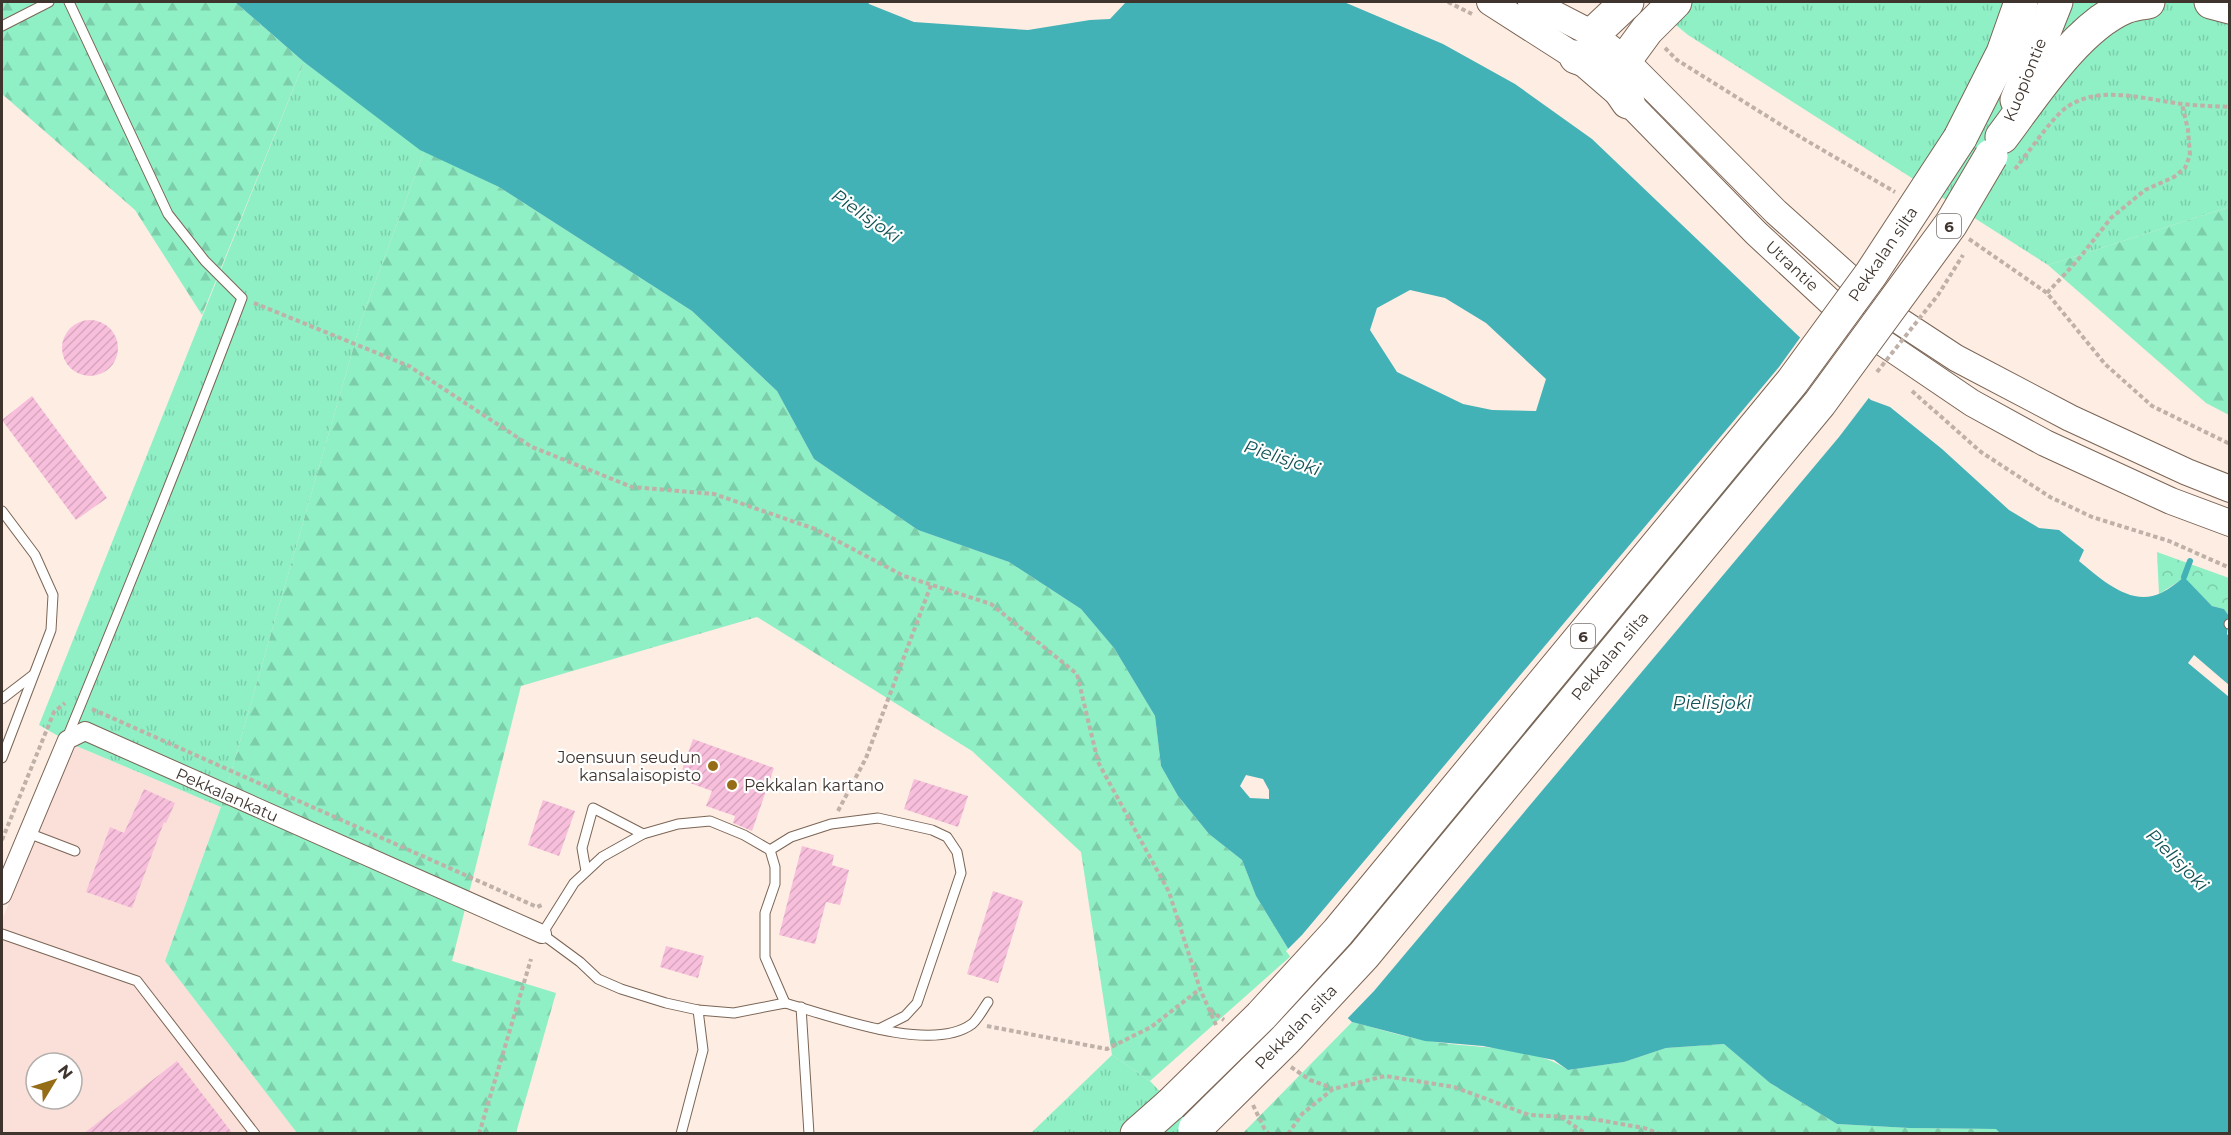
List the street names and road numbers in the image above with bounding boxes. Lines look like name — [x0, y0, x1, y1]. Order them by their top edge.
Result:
street label: Kuopiontie — [2000, 35, 2050, 125]
street label: Pekkalan silta — [1844, 203, 1922, 305]
road number: 6 — [1937, 214, 1961, 238]
street label: Utrantie — [1762, 237, 1822, 295]
street label: Pekkalan silta — [1567, 608, 1653, 704]
road number: 6 — [1571, 624, 1595, 648]
street label: Pekkalankatu — [173, 764, 281, 826]
street label: Pekkalan silta — [1251, 981, 1341, 1073]

